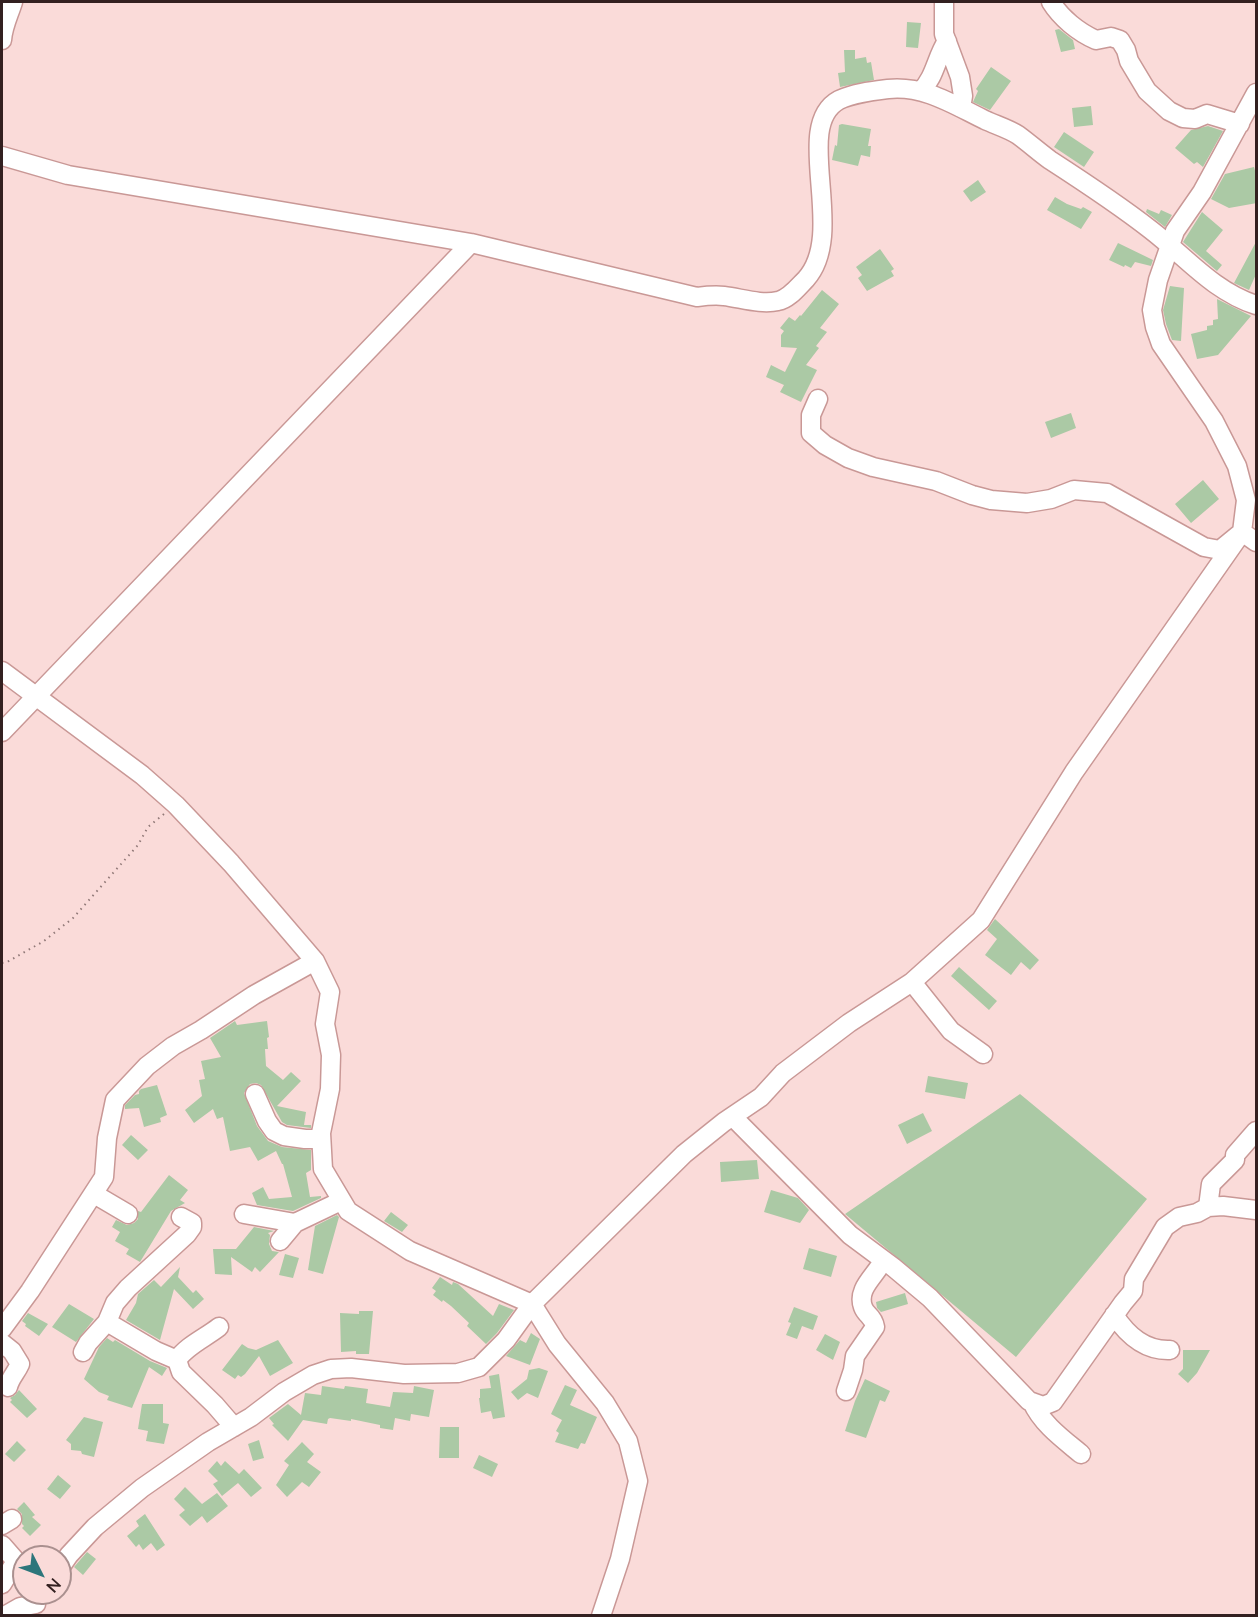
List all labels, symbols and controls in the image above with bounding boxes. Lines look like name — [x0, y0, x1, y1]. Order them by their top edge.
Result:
north arrow — [12, 1545, 72, 1605]
text: N — [43, 1575, 65, 1597]

